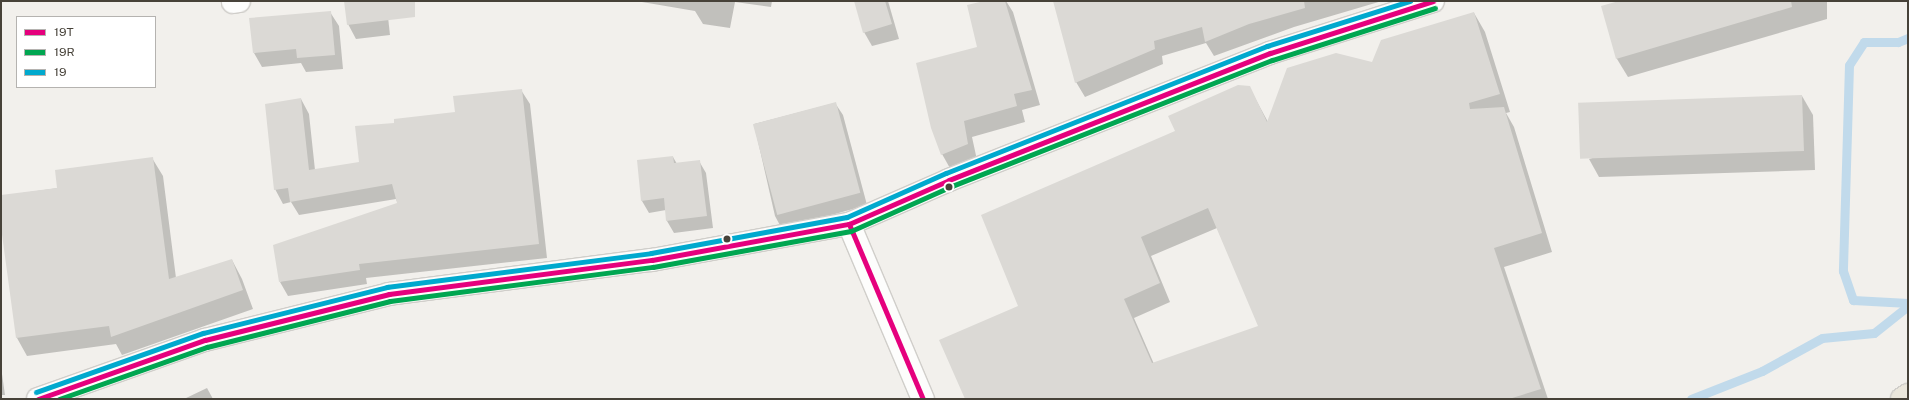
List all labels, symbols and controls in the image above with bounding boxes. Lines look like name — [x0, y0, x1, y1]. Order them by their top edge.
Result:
legend — [16, 16, 156, 88]
text: 19T — [54, 25, 74, 39]
text: 19R — [54, 45, 75, 59]
text: 19 — [54, 65, 66, 79]
unlabelled marker — [944, 182, 954, 192]
unlabelled marker — [722, 234, 732, 244]

